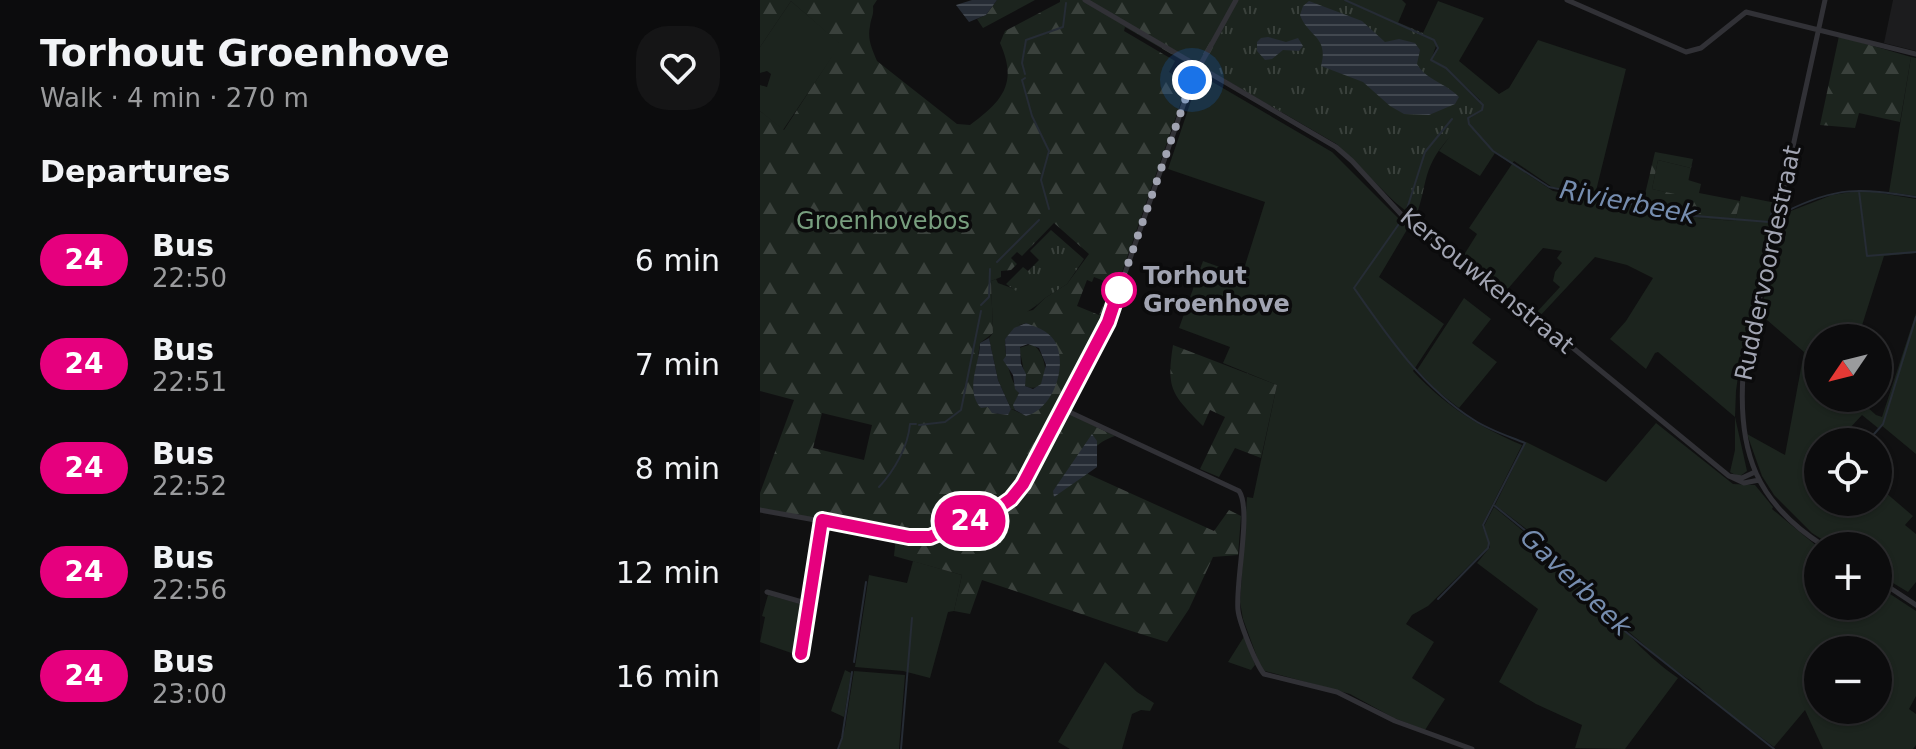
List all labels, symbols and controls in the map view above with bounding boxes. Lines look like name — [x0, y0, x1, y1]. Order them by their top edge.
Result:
button: heart — [636, 26, 720, 110]
text: Torhout Groenhove — [40, 31, 450, 75]
your location — [1172, 60, 1212, 100]
text: Walk · 4 min · 270 m — [40, 83, 309, 113]
street label: Ruddervoordestraat — [1729, 143, 1807, 383]
text: Departures — [40, 154, 230, 189]
water label: Rivierbeek — [1557, 174, 1700, 230]
street label: Kersouwkenstraat — [1395, 203, 1579, 359]
park label: Groenhovebos — [796, 207, 970, 235]
text: Bus — [152, 228, 214, 263]
text: 24 — [65, 243, 103, 276]
text: 6 min — [635, 243, 720, 278]
place label: Torhout Groenhove — [1143, 262, 1290, 318]
text: 22:50 — [152, 263, 227, 293]
marker: Torhout Groenhove — [1102, 273, 1136, 307]
north arrow — [1804, 324, 1892, 412]
map controls — [1804, 324, 1892, 724]
text: Bus — [152, 332, 214, 367]
text: 24 — [65, 347, 103, 380]
text: 7 min — [635, 347, 720, 382]
text: 22:51 — [152, 367, 227, 397]
button: locate — [1804, 428, 1892, 516]
text: Bus — [152, 436, 214, 471]
text: 24 — [65, 451, 103, 484]
text: 8 min — [635, 451, 720, 486]
text: 22:52 — [152, 471, 227, 501]
line badge: 24 — [934, 495, 1006, 547]
text: 24 — [951, 504, 989, 537]
water label: Gaverbeek — [1515, 522, 1638, 643]
button: + — [1804, 532, 1892, 620]
text: Bus — [152, 540, 214, 575]
text: 24 — [65, 555, 103, 588]
text: 12 min — [616, 555, 720, 590]
text: 22:56 — [152, 575, 227, 605]
button: − — [1804, 636, 1892, 724]
text: Bus — [152, 644, 214, 679]
text: 24 — [65, 659, 103, 692]
text: 16 min — [616, 659, 720, 694]
text: 23:00 — [152, 679, 227, 709]

